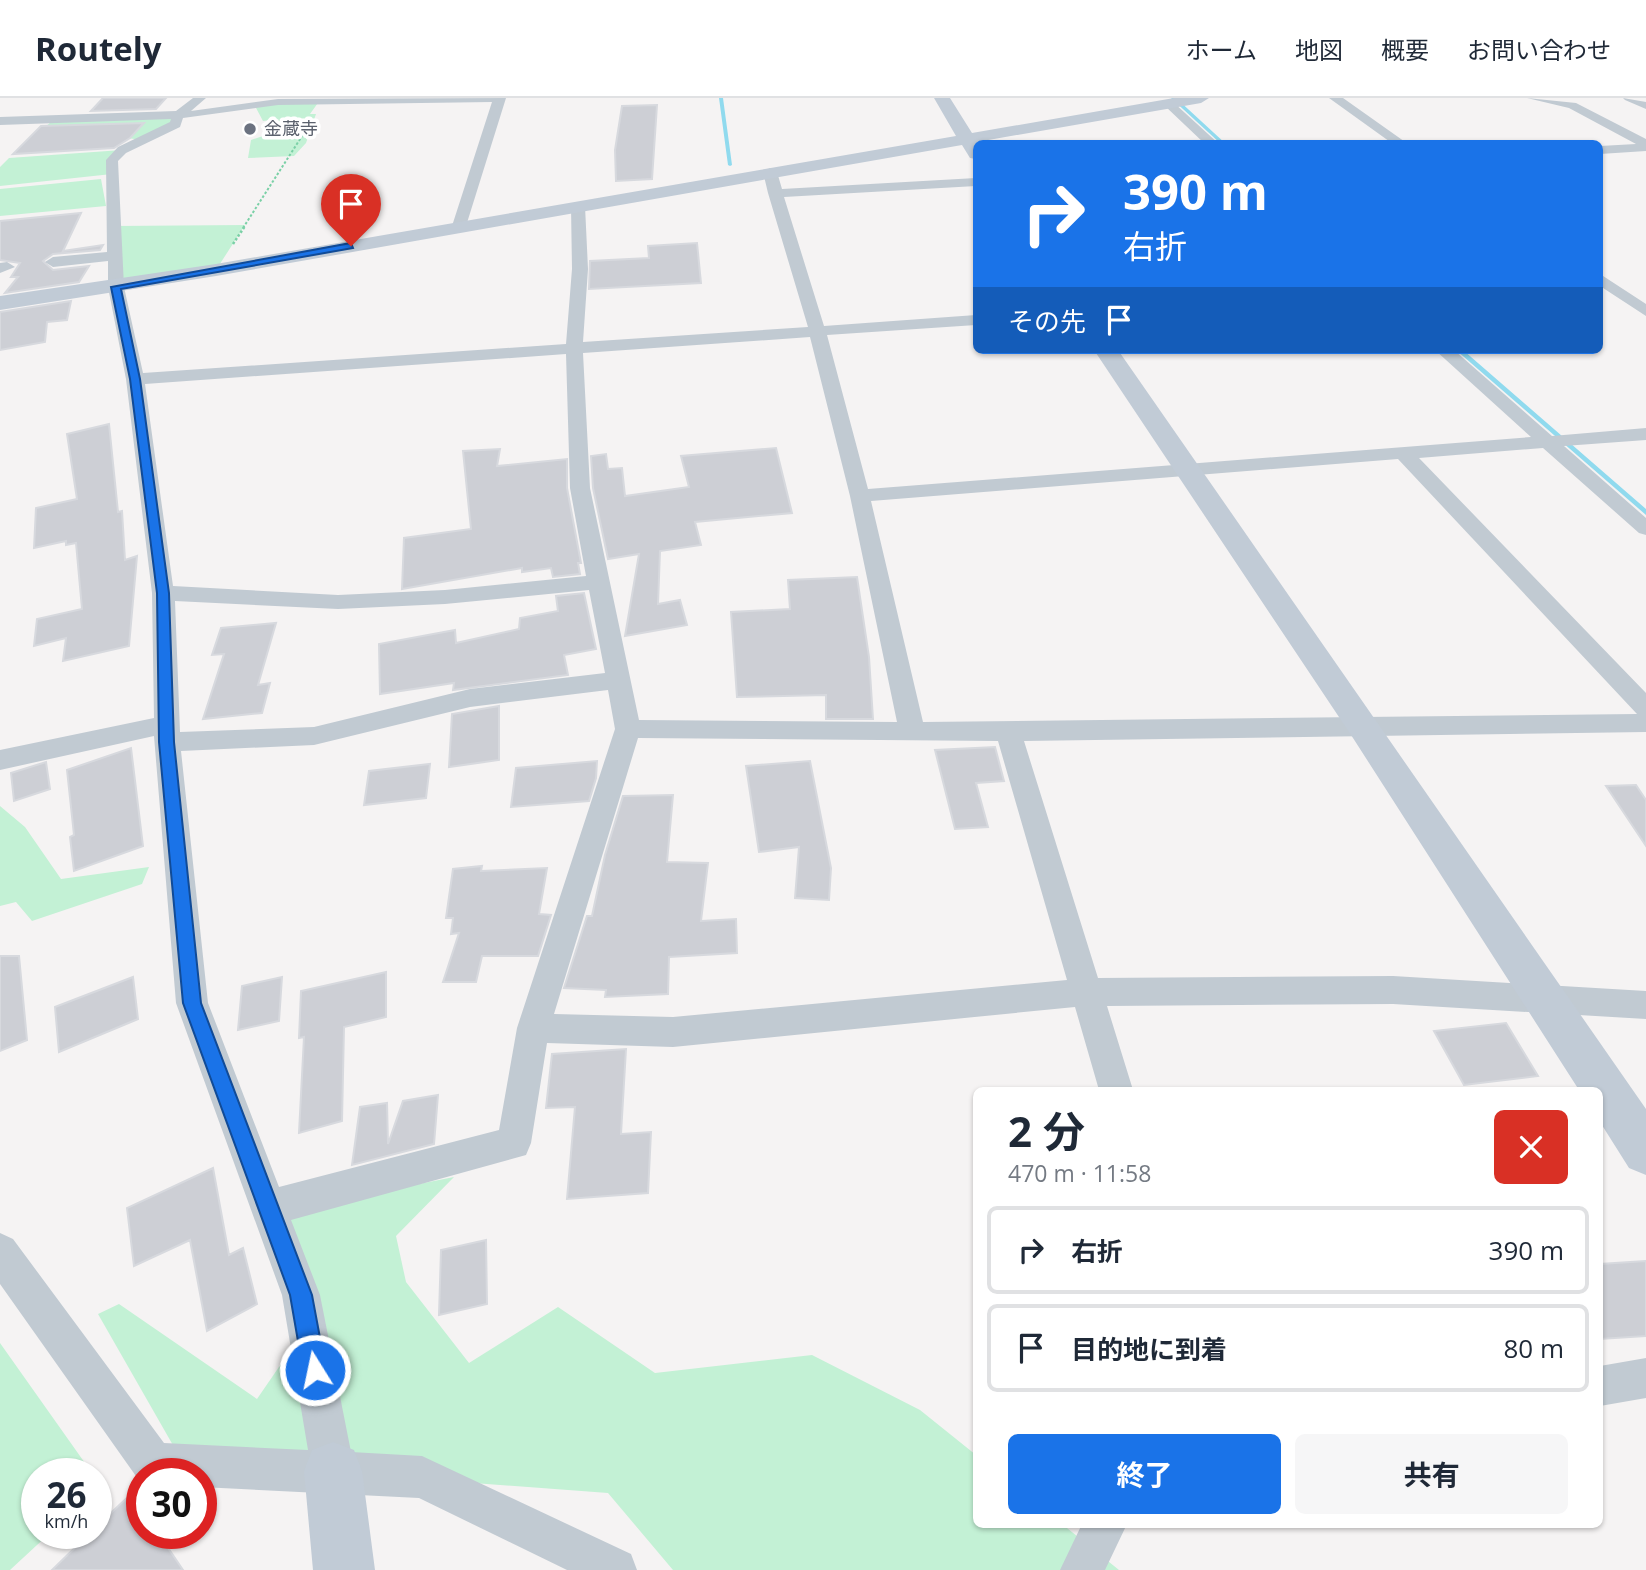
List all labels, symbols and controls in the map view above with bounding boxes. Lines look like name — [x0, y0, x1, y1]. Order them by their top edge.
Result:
text: Routely — [35, 26, 162, 71]
text: ホーム — [1186, 33, 1257, 66]
text: 地図 — [1295, 33, 1343, 66]
text: 概要 — [1381, 33, 1429, 66]
text: お問い合わせ — [1467, 33, 1611, 66]
place label: 金蔵寺 — [264, 116, 318, 140]
marker: 金蔵寺 — [242, 121, 258, 137]
text: 390 m — [1123, 158, 1268, 224]
icon: right — [1008, 168, 1099, 259]
pin — [321, 174, 381, 246]
icon: arrive — [332, 185, 370, 223]
text: 右折 — [1123, 224, 1187, 267]
icon: arrive — [1100, 301, 1138, 339]
text: その先 — [1008, 303, 1086, 339]
text: 2 分 — [1008, 1102, 1085, 1159]
button: close — [1494, 1110, 1568, 1184]
text: 470 m · 11:58 — [1008, 1157, 1151, 1189]
icon: right — [1012, 1231, 1050, 1269]
text: 390 m — [1489, 1232, 1564, 1268]
text: 右折 — [1071, 1233, 1123, 1269]
icon: arrive — [1012, 1329, 1050, 1367]
text: 80 m — [1503, 1330, 1564, 1366]
text: 目的地に到着 — [1071, 1331, 1227, 1367]
position arrow — [278, 1333, 352, 1407]
button: 終了 — [1008, 1434, 1281, 1514]
button: 共有 — [1295, 1434, 1568, 1514]
speed limit sign: 30 — [126, 1458, 217, 1549]
text: 26 — [46, 1471, 87, 1518]
text: km/h — [45, 1509, 88, 1533]

